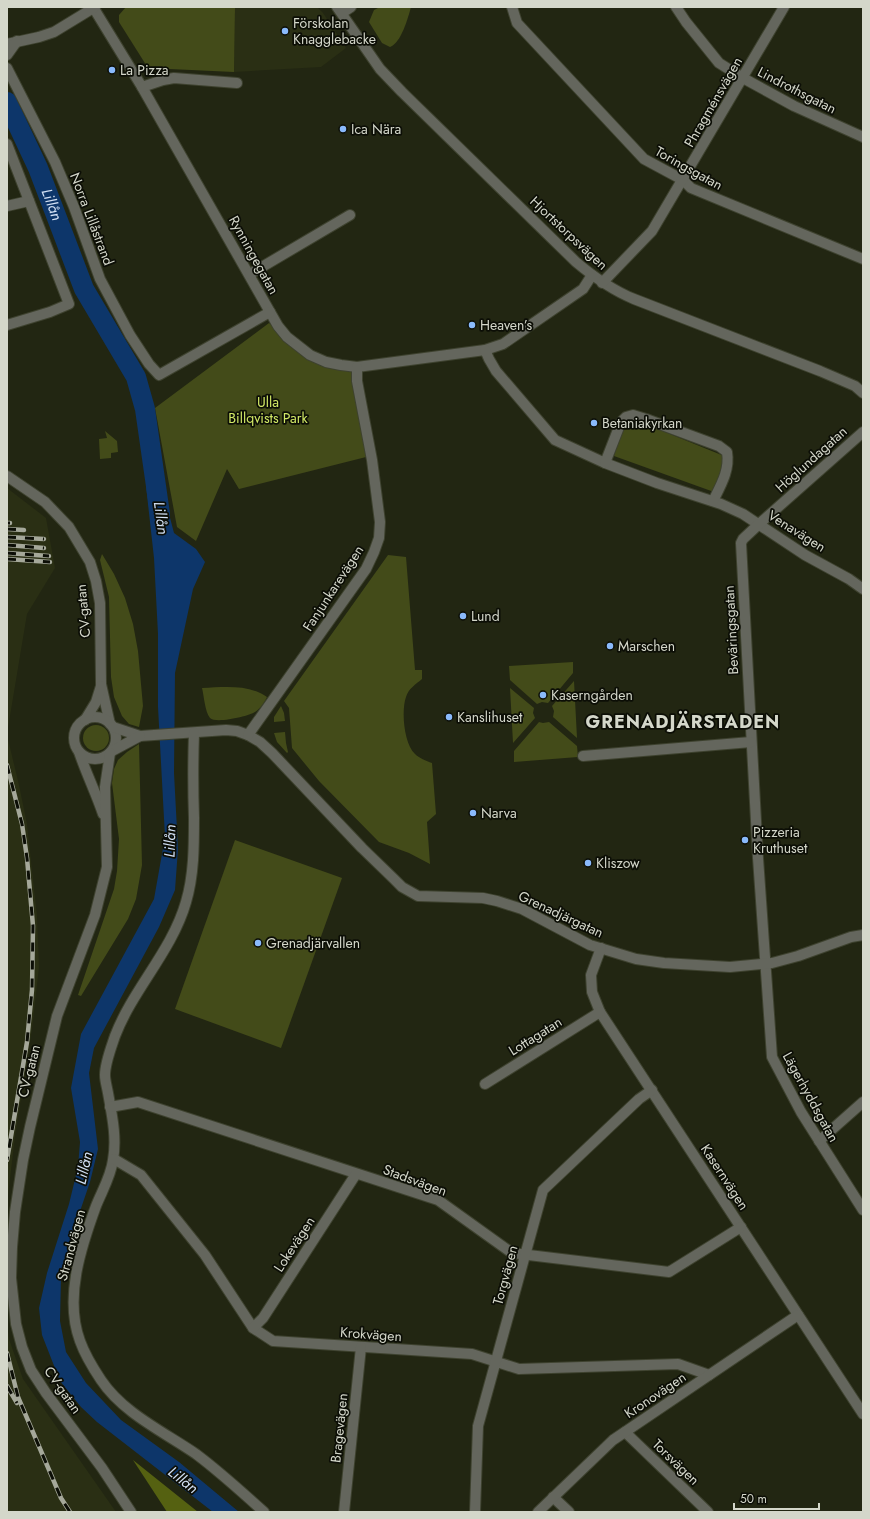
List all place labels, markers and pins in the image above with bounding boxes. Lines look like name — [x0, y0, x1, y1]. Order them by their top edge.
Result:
place label: Förskolan Knagglebacke — [293, 13, 376, 49]
marker: Förskolan Knagglebacke — [280, 26, 290, 36]
place label: La Pizza — [120, 60, 169, 80]
marker: La Pizza — [107, 65, 117, 75]
place label: Ica Nära — [351, 119, 401, 139]
marker: Ica Nära — [338, 124, 348, 134]
place label: Heaven’s — [480, 315, 532, 335]
marker: Heaven’s — [467, 320, 477, 330]
place label: Betaniakyrkan — [602, 413, 682, 433]
marker: Betaniakyrkan — [589, 418, 599, 428]
place label: Lund — [471, 606, 500, 626]
marker: Lund — [458, 611, 468, 621]
place label: Marschen — [618, 636, 675, 656]
marker: Marschen — [605, 641, 615, 651]
place label: Kaserngården — [551, 685, 633, 705]
marker: Kaserngården — [538, 690, 548, 700]
place label: Kanslihuset — [457, 707, 523, 727]
marker: Kanslihuset — [444, 712, 454, 722]
place label: Narva — [481, 803, 517, 823]
marker: Narva — [468, 808, 478, 818]
place label: Pizzeria Kruthuset — [753, 822, 808, 858]
marker: Pizzeria Kruthuset — [740, 835, 750, 845]
place label: Kliszow — [596, 853, 640, 873]
marker: Kliszow — [583, 858, 593, 868]
place label: Grenadjärvallen — [266, 933, 360, 953]
marker: Grenadjärvallen — [253, 938, 263, 948]

